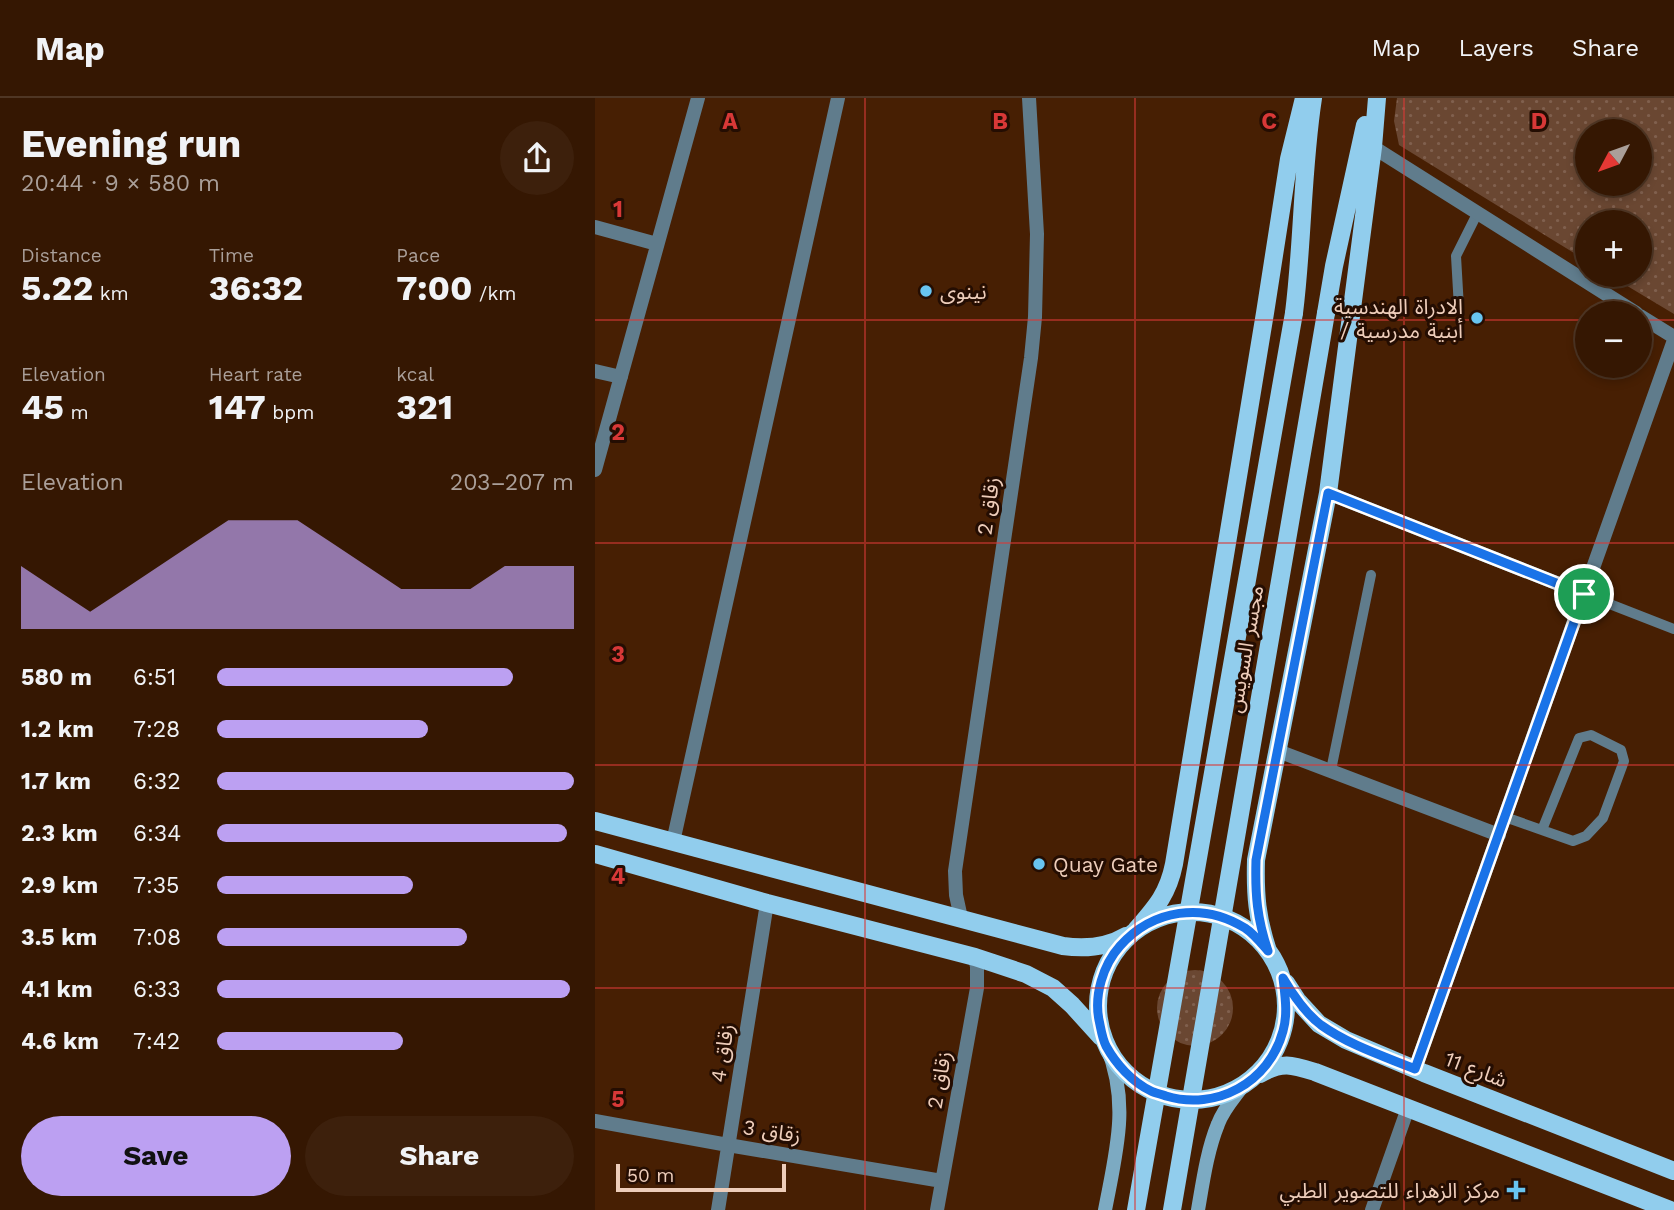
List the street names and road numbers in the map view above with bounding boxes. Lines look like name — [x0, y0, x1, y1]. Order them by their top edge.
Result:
street label: زقاق 2 — [972, 475, 1004, 537]
street label: مجسر السويس — [1221, 583, 1269, 715]
street label: زقاق 4 — [705, 1022, 739, 1084]
street label: شارع 11 — [1440, 1046, 1511, 1095]
street label: زقاق 2 — [922, 1049, 956, 1111]
street label: زقاق 3 — [741, 1114, 803, 1148]

